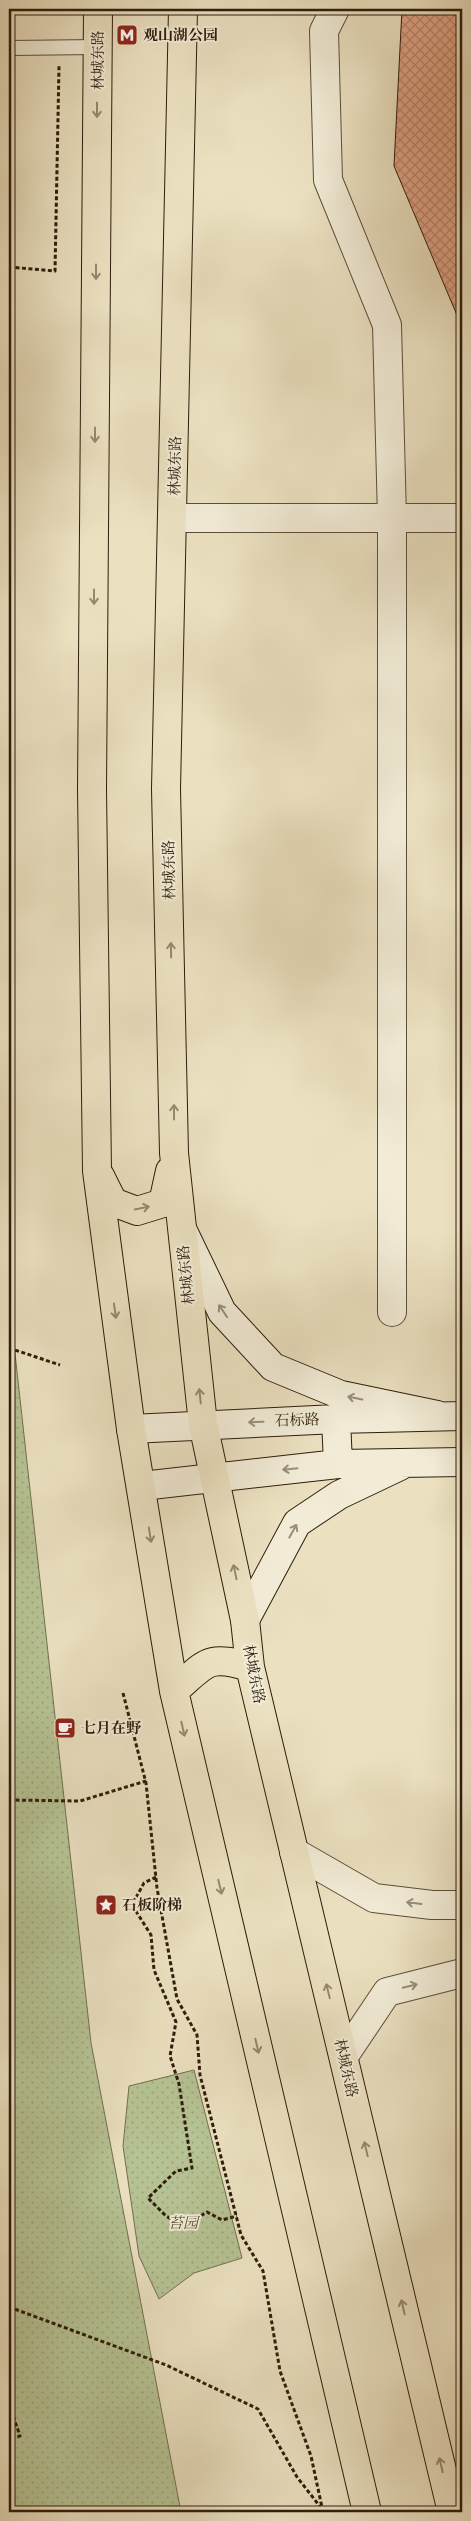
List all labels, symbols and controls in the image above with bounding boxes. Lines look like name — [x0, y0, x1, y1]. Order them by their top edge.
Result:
metro station icon: 观山湖公园 — [115, 23, 139, 47]
place label: 观山湖公园 — [143, 26, 218, 45]
street label: 林城东路 — [89, 30, 108, 90]
one-way arrow — [92, 102, 102, 118]
one-way arrow — [91, 264, 101, 280]
one-way arrow — [90, 426, 100, 443]
street label: 林城东路 — [165, 436, 186, 496]
one-way arrow — [89, 589, 99, 605]
street label: 林城东路 — [159, 840, 180, 900]
one-way arrow — [166, 942, 175, 958]
one-way arrow — [169, 1104, 179, 1120]
one-way arrow — [134, 1203, 150, 1213]
street label: 林城东路 — [174, 1244, 199, 1306]
one-way arrow — [110, 1302, 120, 1318]
one-way arrow — [218, 1305, 228, 1319]
one-way arrow — [195, 1388, 205, 1404]
one-way arrow — [347, 1393, 363, 1402]
street label: 石标路 — [274, 1410, 320, 1431]
one-way arrow — [248, 1417, 264, 1426]
one-way arrow — [282, 1464, 298, 1474]
one-way arrow — [288, 1524, 298, 1539]
one-way arrow — [145, 1526, 155, 1542]
one-way arrow — [229, 1565, 239, 1581]
street label: 林城东路 — [238, 1643, 269, 1705]
cafe icon: 七月在野 — [53, 1716, 77, 1740]
place label: 七月在野 — [81, 1719, 142, 1738]
one-way arrow — [179, 1721, 188, 1737]
one-way arrow — [216, 1879, 225, 1895]
place icon: 石板阶梯 — [94, 1893, 118, 1917]
place label: 石板阶梯 — [122, 1896, 182, 1915]
one-way arrow — [406, 1898, 422, 1908]
one-way arrow — [401, 1981, 417, 1990]
one-way arrow — [323, 1983, 332, 1999]
one-way arrow — [253, 2037, 262, 2053]
street label: 林城东路 — [330, 2037, 362, 2099]
one-way arrow — [361, 2141, 370, 2157]
park label: 苔园 — [168, 2214, 200, 2233]
one-way arrow — [398, 2299, 407, 2315]
one-way arrow — [436, 2457, 445, 2473]

